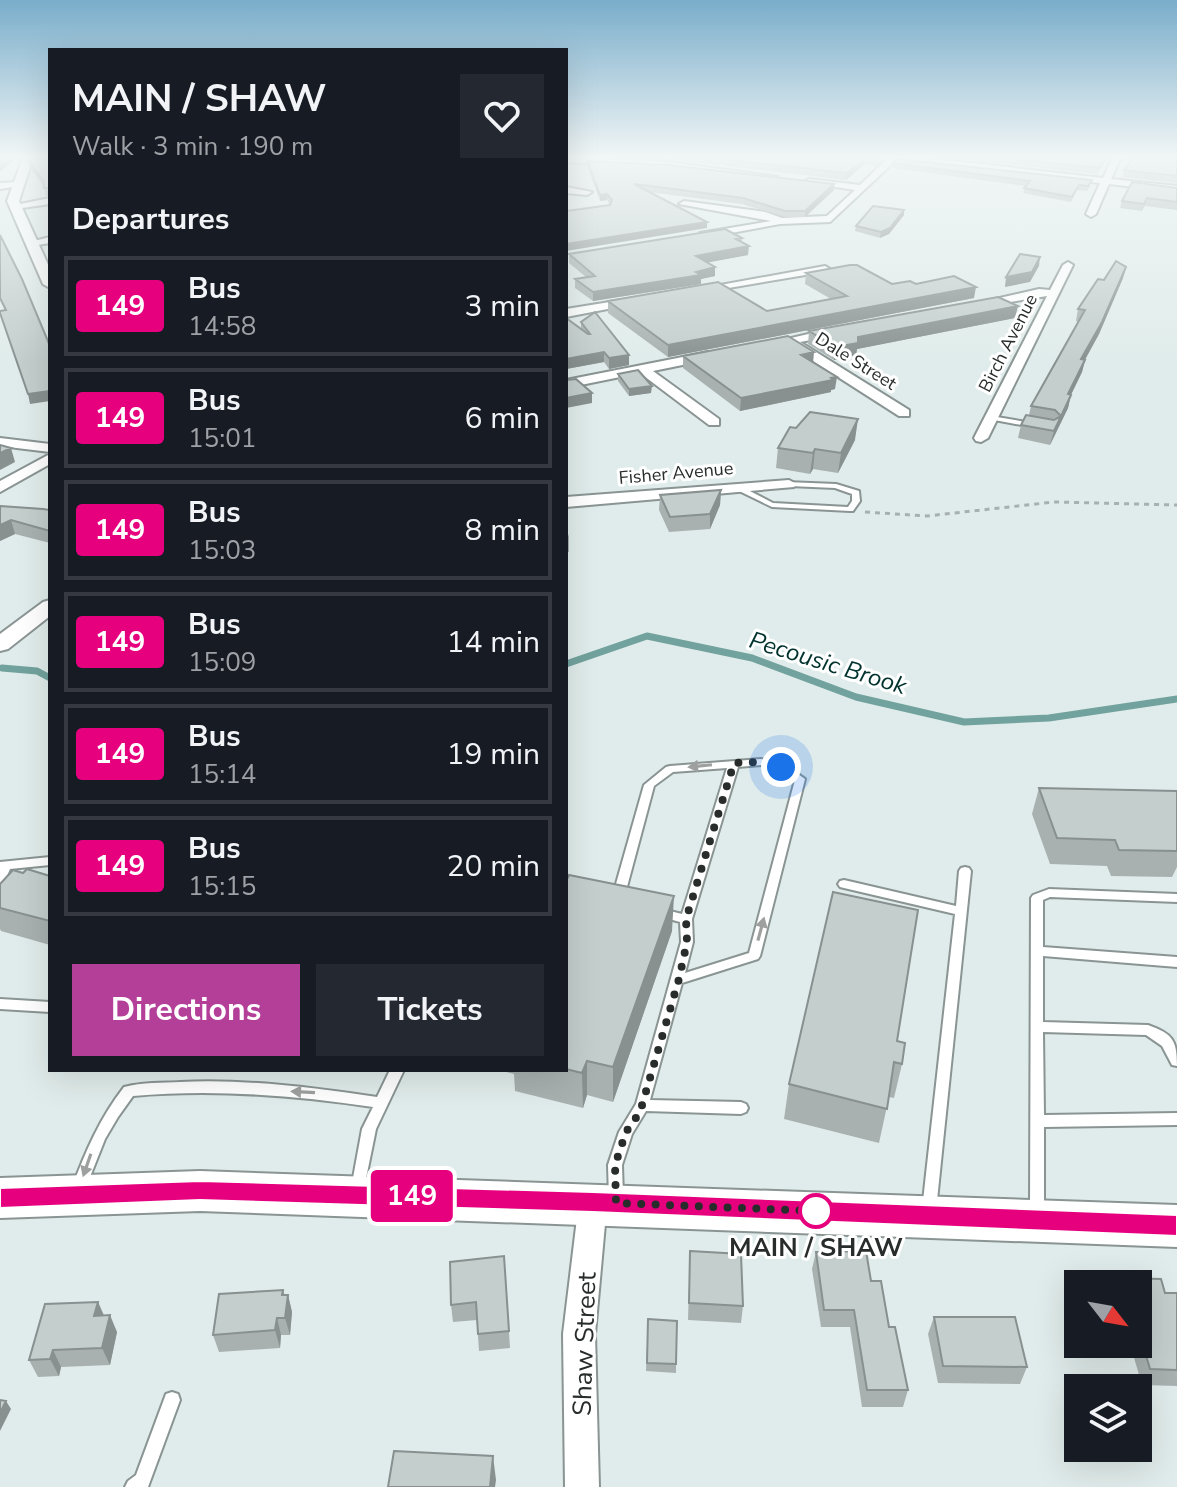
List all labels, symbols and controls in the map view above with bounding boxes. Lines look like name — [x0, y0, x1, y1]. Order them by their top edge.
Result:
text: MAIN / SHAW — [72, 73, 326, 124]
button: heart — [460, 74, 544, 158]
text: Walk · 3 min · 190 m — [72, 129, 313, 164]
text: Departures — [72, 199, 229, 240]
text: Bus — [188, 268, 241, 309]
text: 3 min — [465, 286, 540, 327]
text: 149 — [95, 287, 145, 325]
street label: Birch Avenue — [973, 290, 1043, 396]
text: 14:58 — [188, 309, 256, 344]
street label: Dale Street — [811, 327, 902, 396]
text: Bus — [188, 380, 241, 421]
text: 6 min — [465, 398, 540, 439]
text: 149 — [95, 399, 145, 437]
text: 15:01 — [188, 421, 256, 456]
street label: Fisher Avenue — [618, 456, 734, 490]
text: Bus — [188, 492, 241, 533]
text: 8 min — [465, 510, 540, 551]
text: 149 — [95, 511, 145, 549]
text: 15:03 — [188, 533, 256, 568]
text: Bus — [188, 604, 241, 645]
text: 14 min — [447, 622, 540, 663]
text: 149 — [95, 623, 145, 661]
water label: Pecousic Brook — [745, 624, 911, 702]
text: 15:09 — [188, 645, 256, 680]
text: Bus — [188, 716, 241, 757]
text: 19 min — [447, 734, 540, 775]
text: 149 — [95, 735, 145, 773]
your location — [761, 747, 801, 787]
text: 15:14 — [188, 757, 256, 792]
one-way arrow — [687, 760, 712, 773]
text: Bus — [188, 828, 241, 869]
text: 20 min — [447, 846, 540, 887]
text: 149 — [95, 847, 145, 885]
text: 15:15 — [188, 869, 256, 904]
one-way arrow — [755, 917, 767, 942]
button: Directions — [72, 964, 300, 1056]
button: Tickets — [316, 964, 544, 1056]
one-way arrow — [290, 1085, 315, 1098]
one-way arrow — [80, 1153, 92, 1177]
line badge: 149 — [366, 1170, 458, 1222]
text: 149 — [387, 1177, 437, 1215]
marker: MAIN / SHAW — [799, 1194, 833, 1228]
place label: MAIN / SHAW — [729, 1230, 903, 1265]
north arrow — [1064, 1270, 1152, 1358]
map controls — [1064, 1270, 1152, 1462]
street label: Shaw Street — [564, 1271, 605, 1417]
button: layers — [1064, 1374, 1152, 1462]

